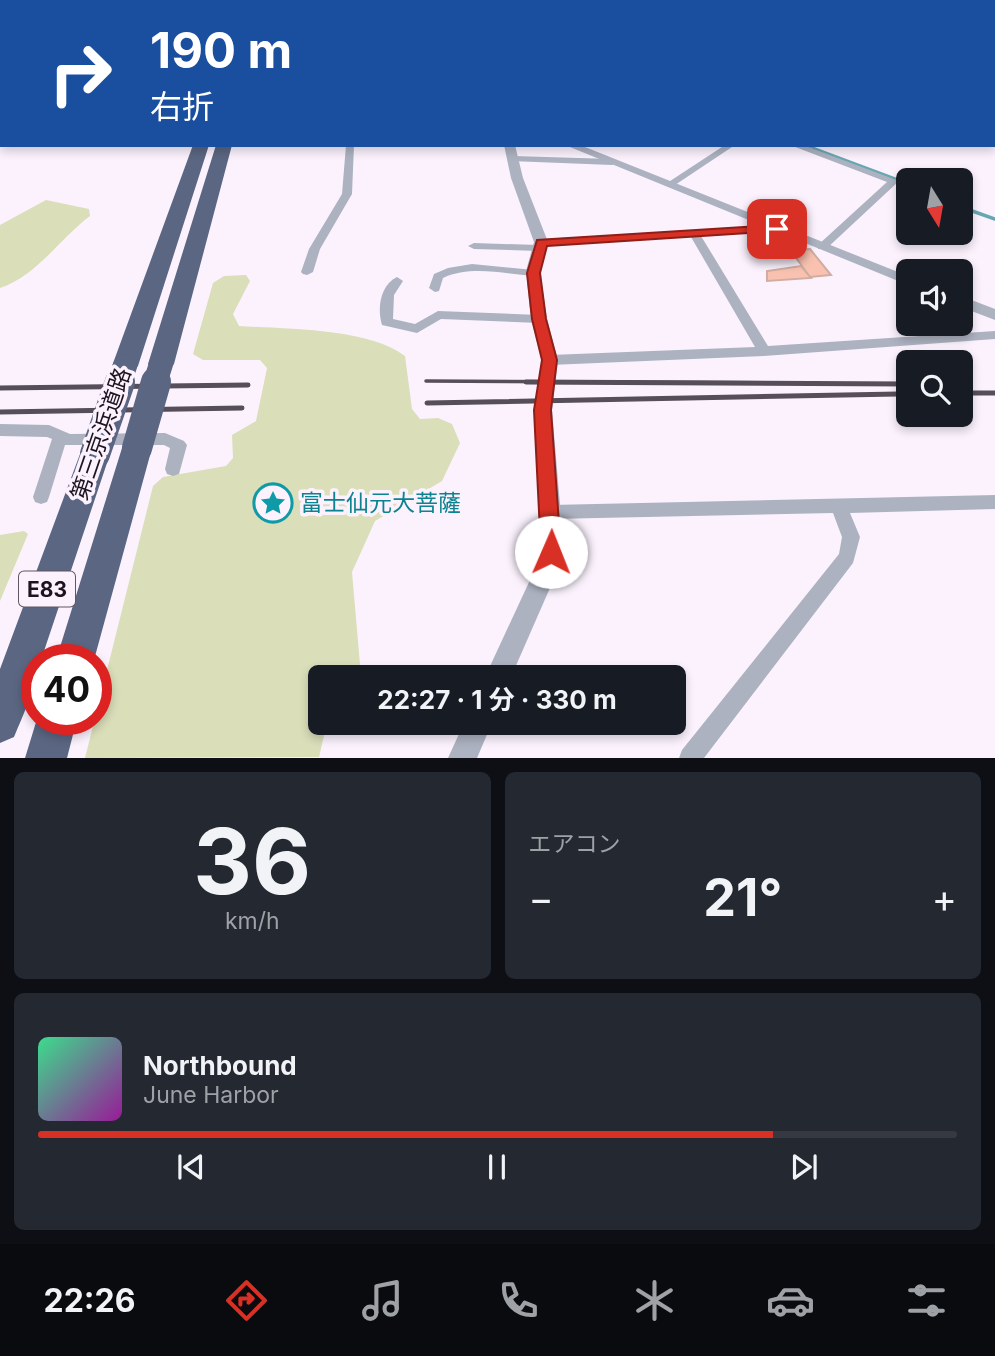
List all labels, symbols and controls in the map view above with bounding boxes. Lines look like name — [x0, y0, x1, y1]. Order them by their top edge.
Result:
text: 190 m — [150, 21, 292, 80]
icon: right — [35, 28, 126, 119]
text: 右折 — [150, 87, 214, 126]
north arrow — [896, 168, 973, 245]
map controls — [896, 168, 973, 427]
pin — [747, 199, 807, 259]
icon: arrive — [758, 210, 796, 248]
button: sound — [896, 259, 973, 336]
button: search — [896, 350, 973, 427]
street label: 第三京浜道路 — [65, 364, 137, 504]
place icon: 富士仙元大菩薩 — [252, 482, 294, 524]
place label: 富士仙元大菩薩 — [300, 489, 461, 517]
position arrow — [514, 515, 588, 589]
road number: E83 — [19, 572, 75, 606]
speed limit sign: 40 — [21, 644, 112, 735]
text: 22:27 · 1 分 · 330 m — [377, 684, 617, 715]
text: 36 — [193, 806, 311, 916]
text: エアコン — [529, 830, 621, 858]
text: 21° — [703, 866, 782, 929]
text: − — [529, 875, 554, 921]
text: + — [932, 875, 957, 921]
text: km/h — [225, 907, 280, 935]
text: Northbound — [143, 1050, 297, 1081]
text: June Harbor — [143, 1081, 279, 1109]
icon: previous — [172, 1148, 210, 1186]
icon: pause — [478, 1148, 516, 1186]
icon: next — [785, 1148, 823, 1186]
icon: directions — [222, 1276, 271, 1325]
icon: music — [358, 1276, 407, 1325]
icon: phone — [494, 1276, 543, 1325]
icon: climate — [630, 1276, 679, 1325]
icon: car — [766, 1276, 815, 1325]
icon: filters — [902, 1276, 951, 1325]
text: 22:26 — [44, 1281, 135, 1320]

